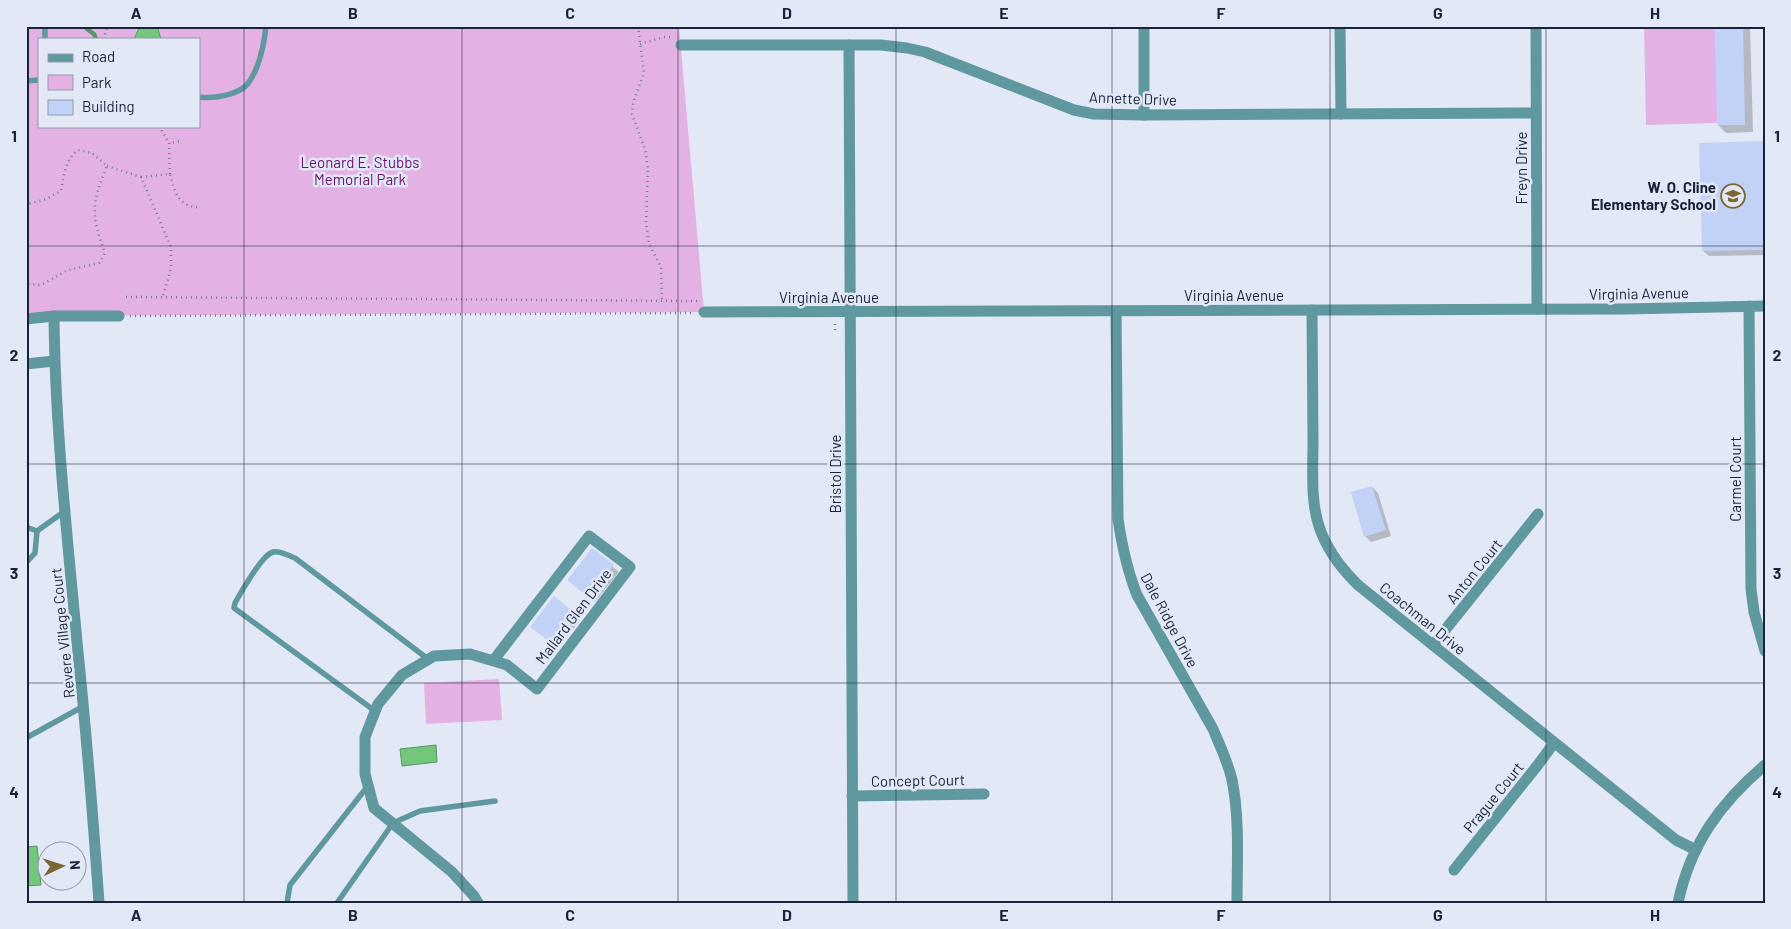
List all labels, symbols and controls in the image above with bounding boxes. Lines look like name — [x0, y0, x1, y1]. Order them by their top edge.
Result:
text: A — [131, 3, 142, 22]
text: B — [348, 3, 358, 22]
text: C — [565, 3, 575, 22]
text: D — [782, 3, 792, 22]
text: E — [999, 3, 1009, 22]
text: F — [1217, 3, 1226, 22]
text: G — [1433, 3, 1443, 22]
text: H — [1650, 3, 1660, 22]
legend — [38, 38, 200, 128]
text: Road — [82, 47, 115, 65]
text: Park — [82, 73, 112, 91]
street label: Annette Drive — [1089, 87, 1177, 109]
text: Building — [82, 97, 135, 115]
text: 1 — [11, 126, 17, 145]
text: 1 — [1774, 126, 1780, 145]
street label: Freyn Drive — [1512, 132, 1530, 204]
park label: Leonard E. Stubbs Memorial Park — [300, 153, 420, 188]
place label: W. O. Cline Elementary School — [1591, 178, 1716, 213]
school or university icon: W. O. Cline Elementary School — [1720, 183, 1746, 209]
street label: Virginia Avenue — [1589, 283, 1689, 303]
street label: Virginia Avenue — [1184, 286, 1284, 304]
street label: Virginia Avenue — [779, 288, 879, 306]
text: 2 — [10, 345, 19, 364]
text: 2 — [1773, 345, 1782, 364]
street label: Bristol Drive — [826, 434, 844, 514]
street label: Carmel Court — [1726, 436, 1744, 522]
street label: Anton Court — [1442, 535, 1506, 607]
text: 3 — [10, 563, 18, 582]
text: 3 — [1773, 563, 1781, 582]
street label: Mallard Glen Drive — [531, 565, 615, 667]
street label: Revere Village Court — [46, 567, 78, 699]
street label: Dale Ridge Drive — [1137, 569, 1203, 671]
street label: Coachman Drive — [1376, 578, 1470, 658]
street label: Prague Court — [1459, 758, 1527, 836]
street label: Concept Court — [871, 770, 965, 790]
text: 4 — [9, 782, 19, 801]
text: 4 — [1772, 782, 1782, 801]
north arrow — [38, 842, 88, 892]
text: N — [67, 860, 84, 870]
text: A — [131, 905, 142, 924]
text: B — [348, 905, 358, 924]
text: C — [565, 905, 575, 924]
text: D — [782, 905, 792, 924]
text: E — [999, 905, 1009, 924]
text: F — [1217, 905, 1226, 924]
text: G — [1433, 905, 1443, 924]
text: H — [1650, 905, 1660, 924]

